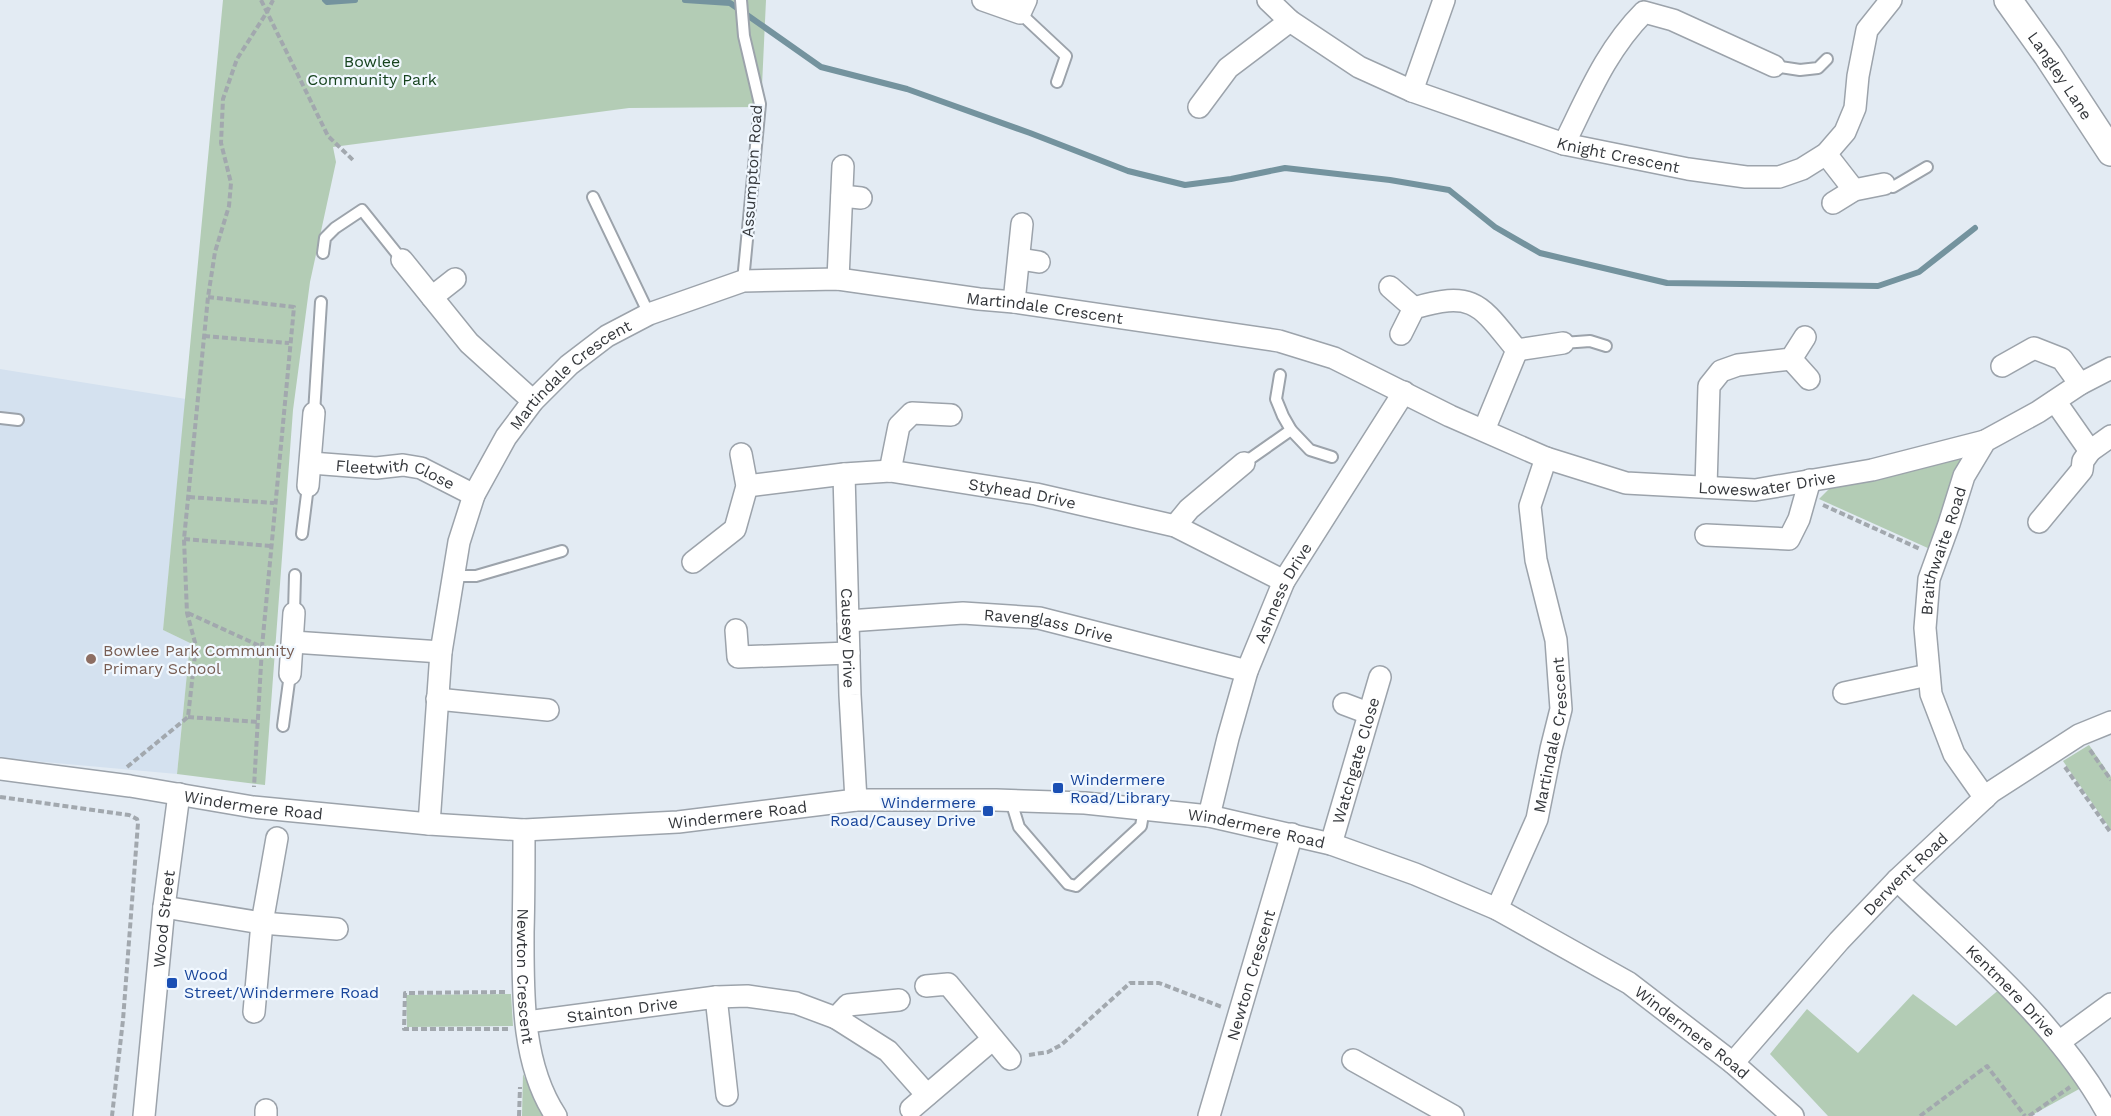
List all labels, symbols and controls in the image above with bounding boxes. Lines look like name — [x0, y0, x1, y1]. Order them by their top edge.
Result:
street label: Langley Lane — [2024, 28, 2097, 123]
park label: Bowlee Community Park — [307, 52, 437, 89]
street label: Assumpton Road — [738, 104, 766, 238]
street label: Knight Crescent — [1554, 133, 1682, 177]
street label: Martindale Crescent — [965, 288, 1125, 327]
street label: Martindale Crescent — [505, 315, 635, 433]
street label: Fleetwith Close — [335, 455, 458, 493]
street label: Loweswater Drive — [1698, 467, 1837, 500]
street label: Styhead Drive — [967, 474, 1078, 512]
street label: Braithwaite Road — [1917, 484, 1970, 616]
street label: Ashness Drive — [1250, 539, 1316, 646]
street label: Causey Drive — [838, 588, 859, 688]
street label: Ravenglass Drive — [983, 605, 1115, 646]
place label: Bowlee Park Community Primary School — [103, 641, 295, 678]
marker: Bowlee Park Community Primary School — [84, 652, 98, 666]
street label: Martindale Crescent — [1529, 656, 1571, 814]
street label: Watchgate Close — [1328, 695, 1383, 826]
place label: Windermere Road/Library — [1070, 770, 1171, 807]
marker: Windermere Road/Library — [1051, 781, 1065, 795]
street label: Windermere Road — [183, 786, 324, 823]
place label: Windermere Road/Causey Drive — [830, 793, 976, 830]
street label: Windermere Road — [667, 797, 808, 832]
marker: Windermere Road/Causey Drive — [981, 804, 995, 818]
street label: Windermere Road — [1187, 804, 1327, 852]
street label: Derwent Road — [1859, 828, 1951, 919]
street label: Wood Street — [149, 869, 178, 968]
street label: Newton Crescent — [1222, 907, 1279, 1043]
street label: Newton Crescent — [513, 908, 538, 1045]
street label: Kentmere Drive — [1962, 941, 2060, 1041]
place label: Wood Street/Windermere Road — [184, 965, 379, 1002]
marker: Wood Street/Windermere Road — [165, 976, 179, 990]
street label: Windermere Road — [1631, 982, 1753, 1083]
street label: Stainton Drive — [566, 993, 679, 1026]

